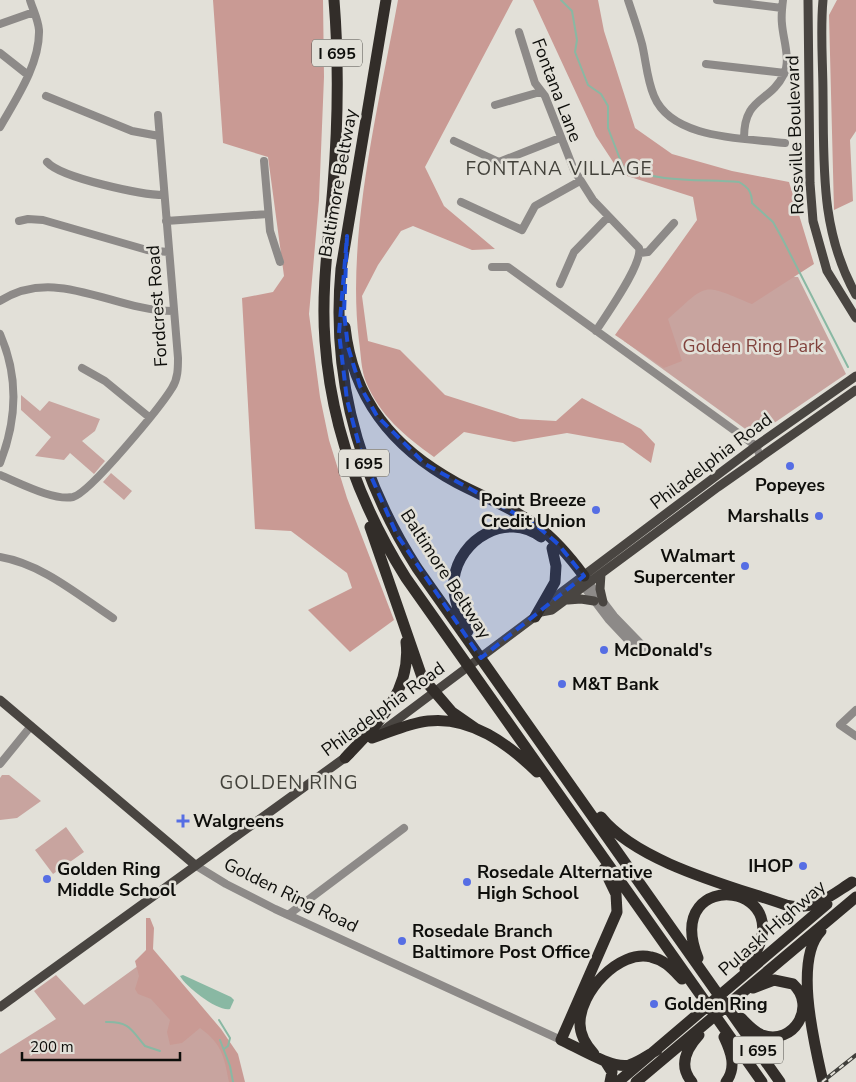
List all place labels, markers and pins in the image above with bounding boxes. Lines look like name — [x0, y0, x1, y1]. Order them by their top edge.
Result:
marker: Popeyes — [784, 460, 796, 472]
place label: Popeyes — [755, 473, 825, 497]
place label: Point Breeze Credit Union — [481, 488, 586, 533]
marker: Point Breeze Credit Union — [590, 504, 602, 516]
place label: Marshalls — [727, 504, 809, 528]
marker: Marshalls — [813, 510, 825, 522]
place label: Walmart Supercenter — [634, 544, 735, 589]
marker: Walmart Supercenter — [739, 560, 751, 572]
place label: McDonald's — [614, 638, 712, 662]
marker: McDonald's — [598, 644, 610, 656]
place label: M&T Bank — [572, 672, 659, 696]
marker: M&T Bank — [556, 678, 568, 690]
place label: Walgreens — [193, 809, 284, 833]
marker: Walgreens — [177, 815, 189, 827]
place label: IHOP — [748, 854, 793, 878]
place label: Golden Ring Middle School — [57, 857, 176, 902]
place label: Rosedale Alternative High School — [477, 860, 653, 905]
marker: IHOP — [797, 860, 809, 872]
marker: Golden Ring Middle School — [41, 873, 53, 885]
marker: Rosedale Alternative High School — [461, 876, 473, 888]
place label: Rosedale Branch Baltimore Post Office — [412, 919, 591, 964]
marker: Rosedale Branch Baltimore Post Office — [396, 935, 408, 947]
place label: Golden Ring — [664, 992, 768, 1016]
marker: Golden Ring — [648, 998, 660, 1010]

